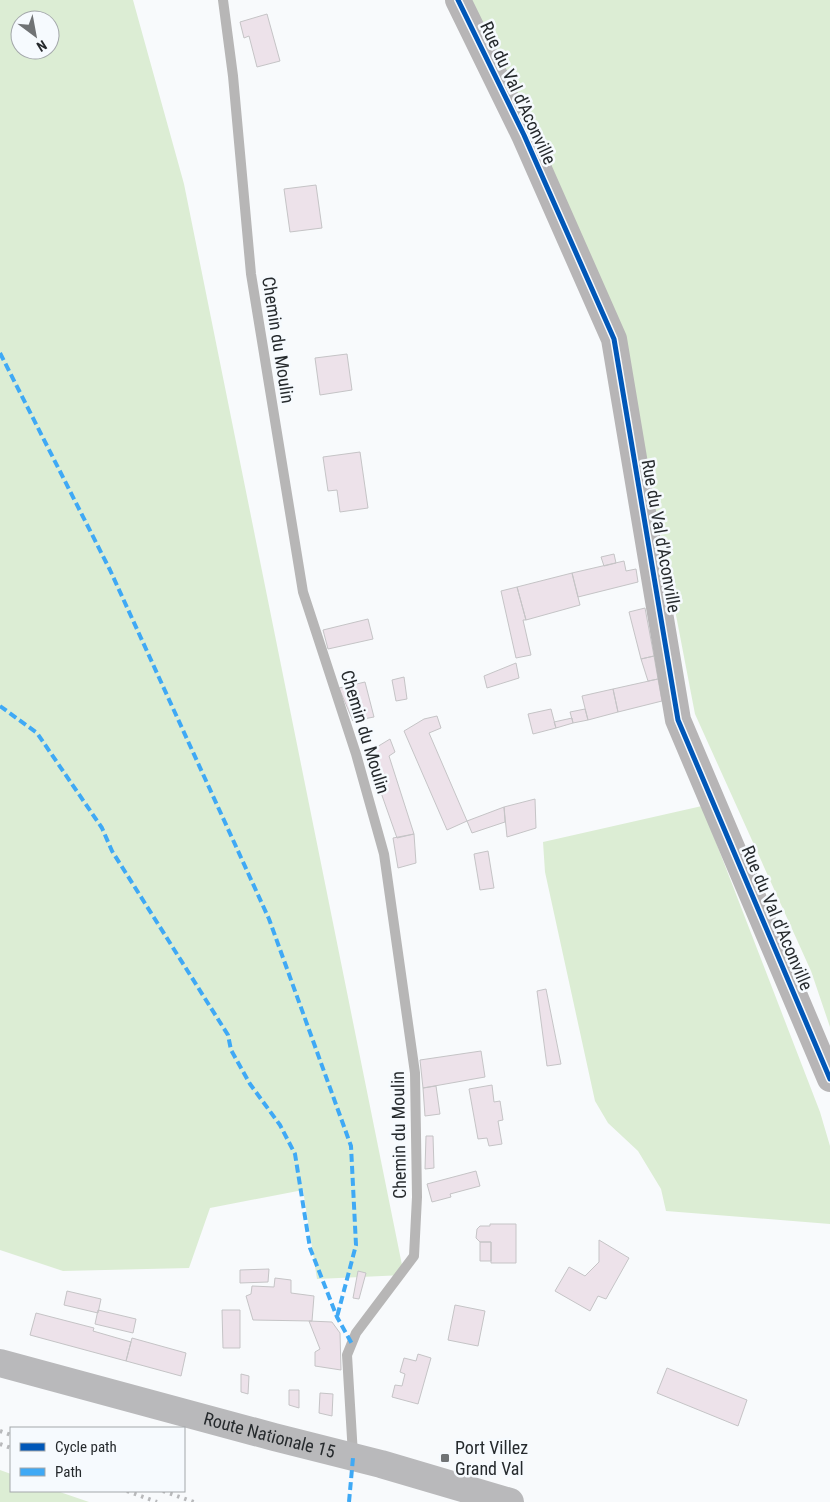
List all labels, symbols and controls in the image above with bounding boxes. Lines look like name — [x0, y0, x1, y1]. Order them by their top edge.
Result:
north arrow — [10, 10, 60, 60]
street label: Rue du Val d'Aconville — [476, 18, 561, 168]
text: N — [34, 37, 50, 55]
street label: Chemin du Moulin — [258, 275, 299, 405]
street label: Rue du Val d'Aconville — [638, 458, 685, 614]
street label: Chemin du Moulin — [337, 668, 394, 796]
street label: Rue du Val d'Aconville — [737, 842, 817, 993]
street label: Chemin du Moulin — [387, 1071, 410, 1199]
street label: Route Nationale 15 — [201, 1407, 338, 1462]
legend — [10, 1427, 185, 1492]
place label: Port Villez Grand Val — [455, 1437, 528, 1479]
text: Cycle path — [55, 1438, 117, 1456]
marker: Port Villez Grand Val — [439, 1452, 451, 1464]
text: Path — [55, 1463, 82, 1481]

